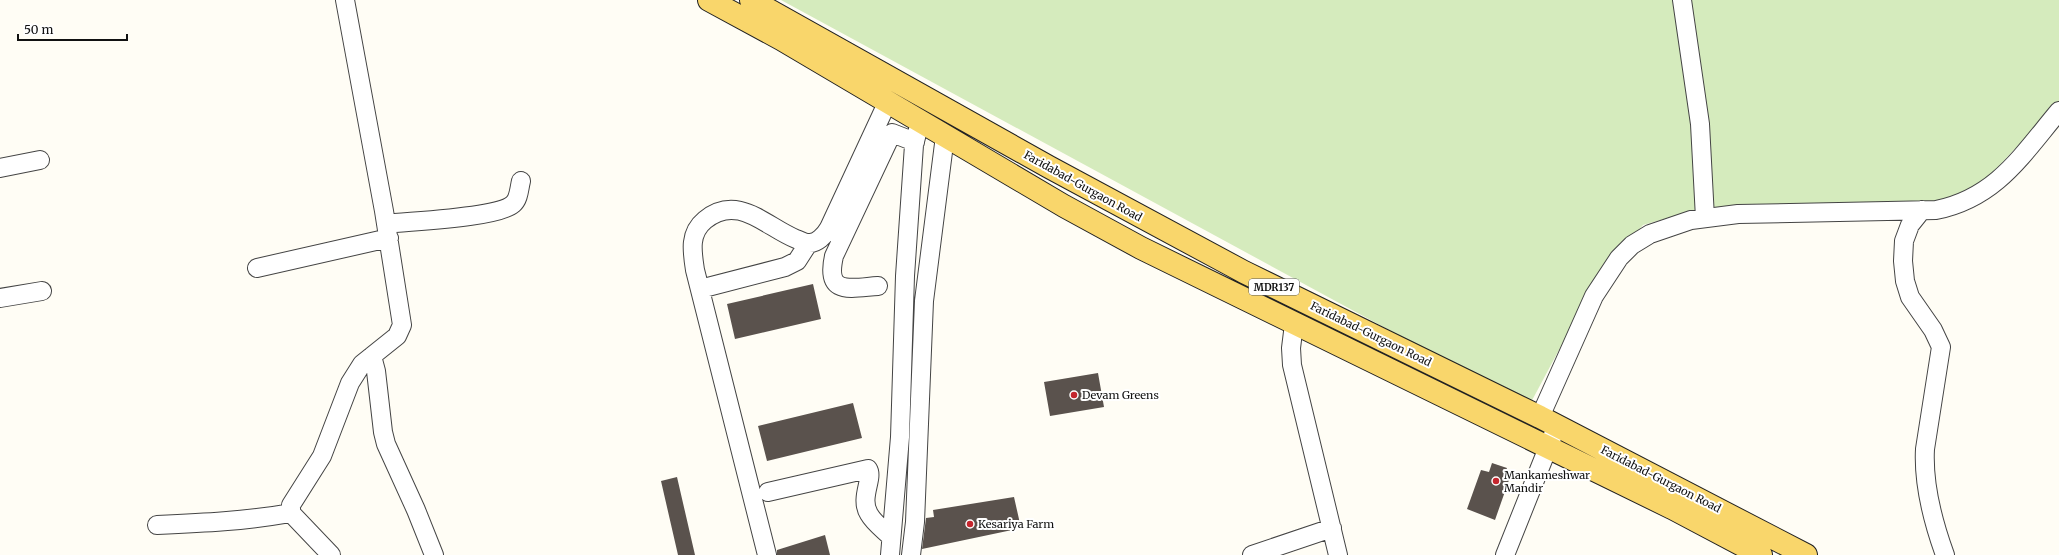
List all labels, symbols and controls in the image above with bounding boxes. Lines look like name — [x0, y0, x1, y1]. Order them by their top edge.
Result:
scale bar — [18, 16, 127, 42]
text: 50 m — [24, 22, 53, 37]
street label: Faridabad-Gurgaon Road — [1021, 148, 1145, 225]
road number: MDR137 — [1249, 279, 1299, 295]
street label: Faridabad-Gurgaon Road — [1308, 299, 1434, 370]
place label: Devam Greens — [1082, 388, 1159, 402]
marker: Devam Greens — [1069, 390, 1079, 400]
street label: Faridabad-Gurgaon Road — [1599, 443, 1724, 516]
place label: Mankameshwar Mandir — [1504, 468, 1590, 495]
marker: Mankameshwar Mandir — [1491, 476, 1501, 486]
place label: Kesariya Farm — [978, 517, 1054, 531]
marker: Kesariya Farm — [965, 519, 975, 529]

